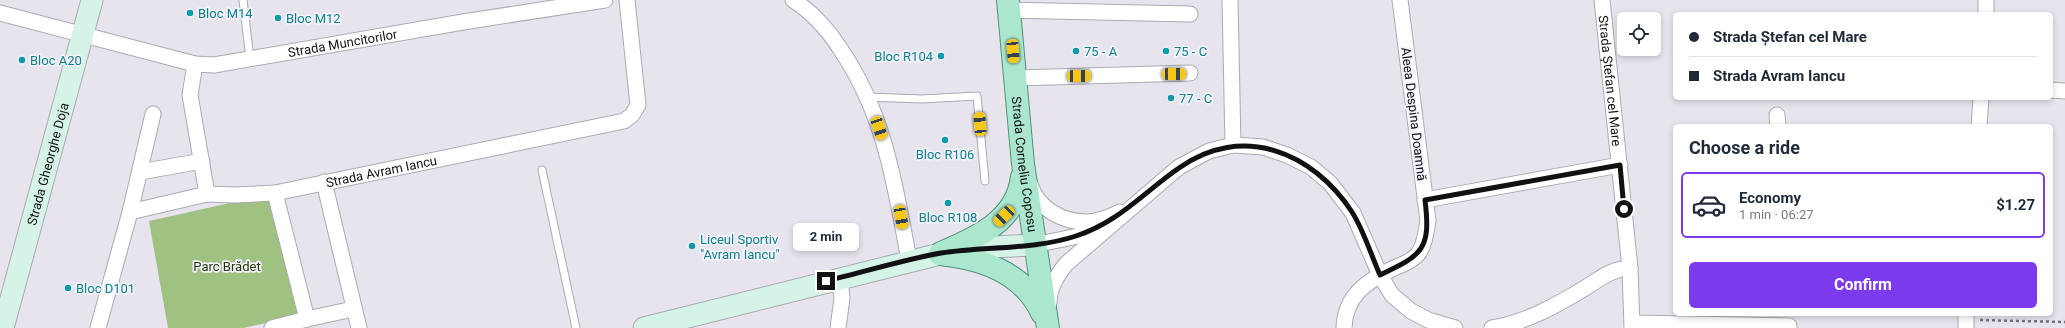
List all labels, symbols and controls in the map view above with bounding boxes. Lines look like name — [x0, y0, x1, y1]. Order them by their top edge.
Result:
place label: Bloc M14 — [198, 6, 253, 21]
marker: Bloc M14 — [185, 8, 195, 18]
place label: Bloc M12 — [286, 11, 341, 26]
map controls — [1617, 12, 1661, 56]
button: locate — [1617, 12, 1661, 56]
marker: Bloc M12 — [273, 13, 283, 23]
street label: Strada Ștefan cel Mare — [1596, 14, 1625, 147]
street label: Strada Muncitorilor — [287, 26, 399, 60]
text: Strada Ștefan cel Mare — [1713, 28, 1867, 46]
car — [1006, 39, 1020, 63]
place label: 75 - A — [1084, 44, 1118, 59]
place label: 75 - C — [1174, 44, 1207, 59]
marker: 75 - A — [1071, 46, 1081, 56]
marker: 75 - C — [1161, 46, 1171, 56]
street label: Aleea Despina Doamnă — [1398, 46, 1430, 182]
place label: Bloc R104 — [874, 49, 934, 64]
marker: Bloc R104 — [936, 51, 946, 61]
place label: Bloc A20 — [30, 53, 82, 68]
marker: Bloc A20 — [17, 55, 27, 65]
text: Strada Avram Iancu — [1713, 67, 1845, 85]
car — [1162, 68, 1186, 80]
car — [1067, 70, 1091, 82]
place label: 77 - C — [1179, 91, 1212, 106]
marker: 77 - C — [1166, 93, 1176, 103]
street label: Strada Corneliu Coposu — [1009, 96, 1041, 233]
street label: Strada Gheorghe Doja — [24, 101, 71, 227]
car — [973, 112, 987, 136]
car — [870, 115, 888, 141]
marker: Bloc R106 — [940, 135, 950, 145]
text: Choose a ride — [1689, 137, 1800, 158]
place label: Bloc R106 — [916, 147, 974, 162]
street label: Strada Avram Iancu — [324, 152, 438, 190]
icon: car — [1691, 187, 1727, 223]
text: Economy — [1739, 189, 1801, 207]
text: $1.27 — [1996, 196, 2035, 214]
marker: Bloc R108 — [943, 198, 953, 208]
route start — [1615, 200, 1633, 218]
car — [991, 203, 1017, 229]
car — [893, 204, 909, 230]
text: 1 min · 06:27 — [1739, 207, 1814, 222]
place label: Bloc R108 — [919, 210, 977, 225]
callout: 2 min — [793, 223, 859, 251]
text: 2 min — [810, 229, 842, 244]
place label: Liceul Sportiv "Avram Iancu" — [700, 232, 780, 262]
marker: Liceul Sportiv "Avram Iancu" — [687, 241, 697, 251]
park label: Parc Brădet — [193, 259, 261, 274]
button: Confirm — [1689, 262, 2037, 308]
route end — [817, 272, 835, 290]
place label: Bloc D101 — [76, 281, 135, 296]
marker: Bloc D101 — [63, 283, 73, 293]

